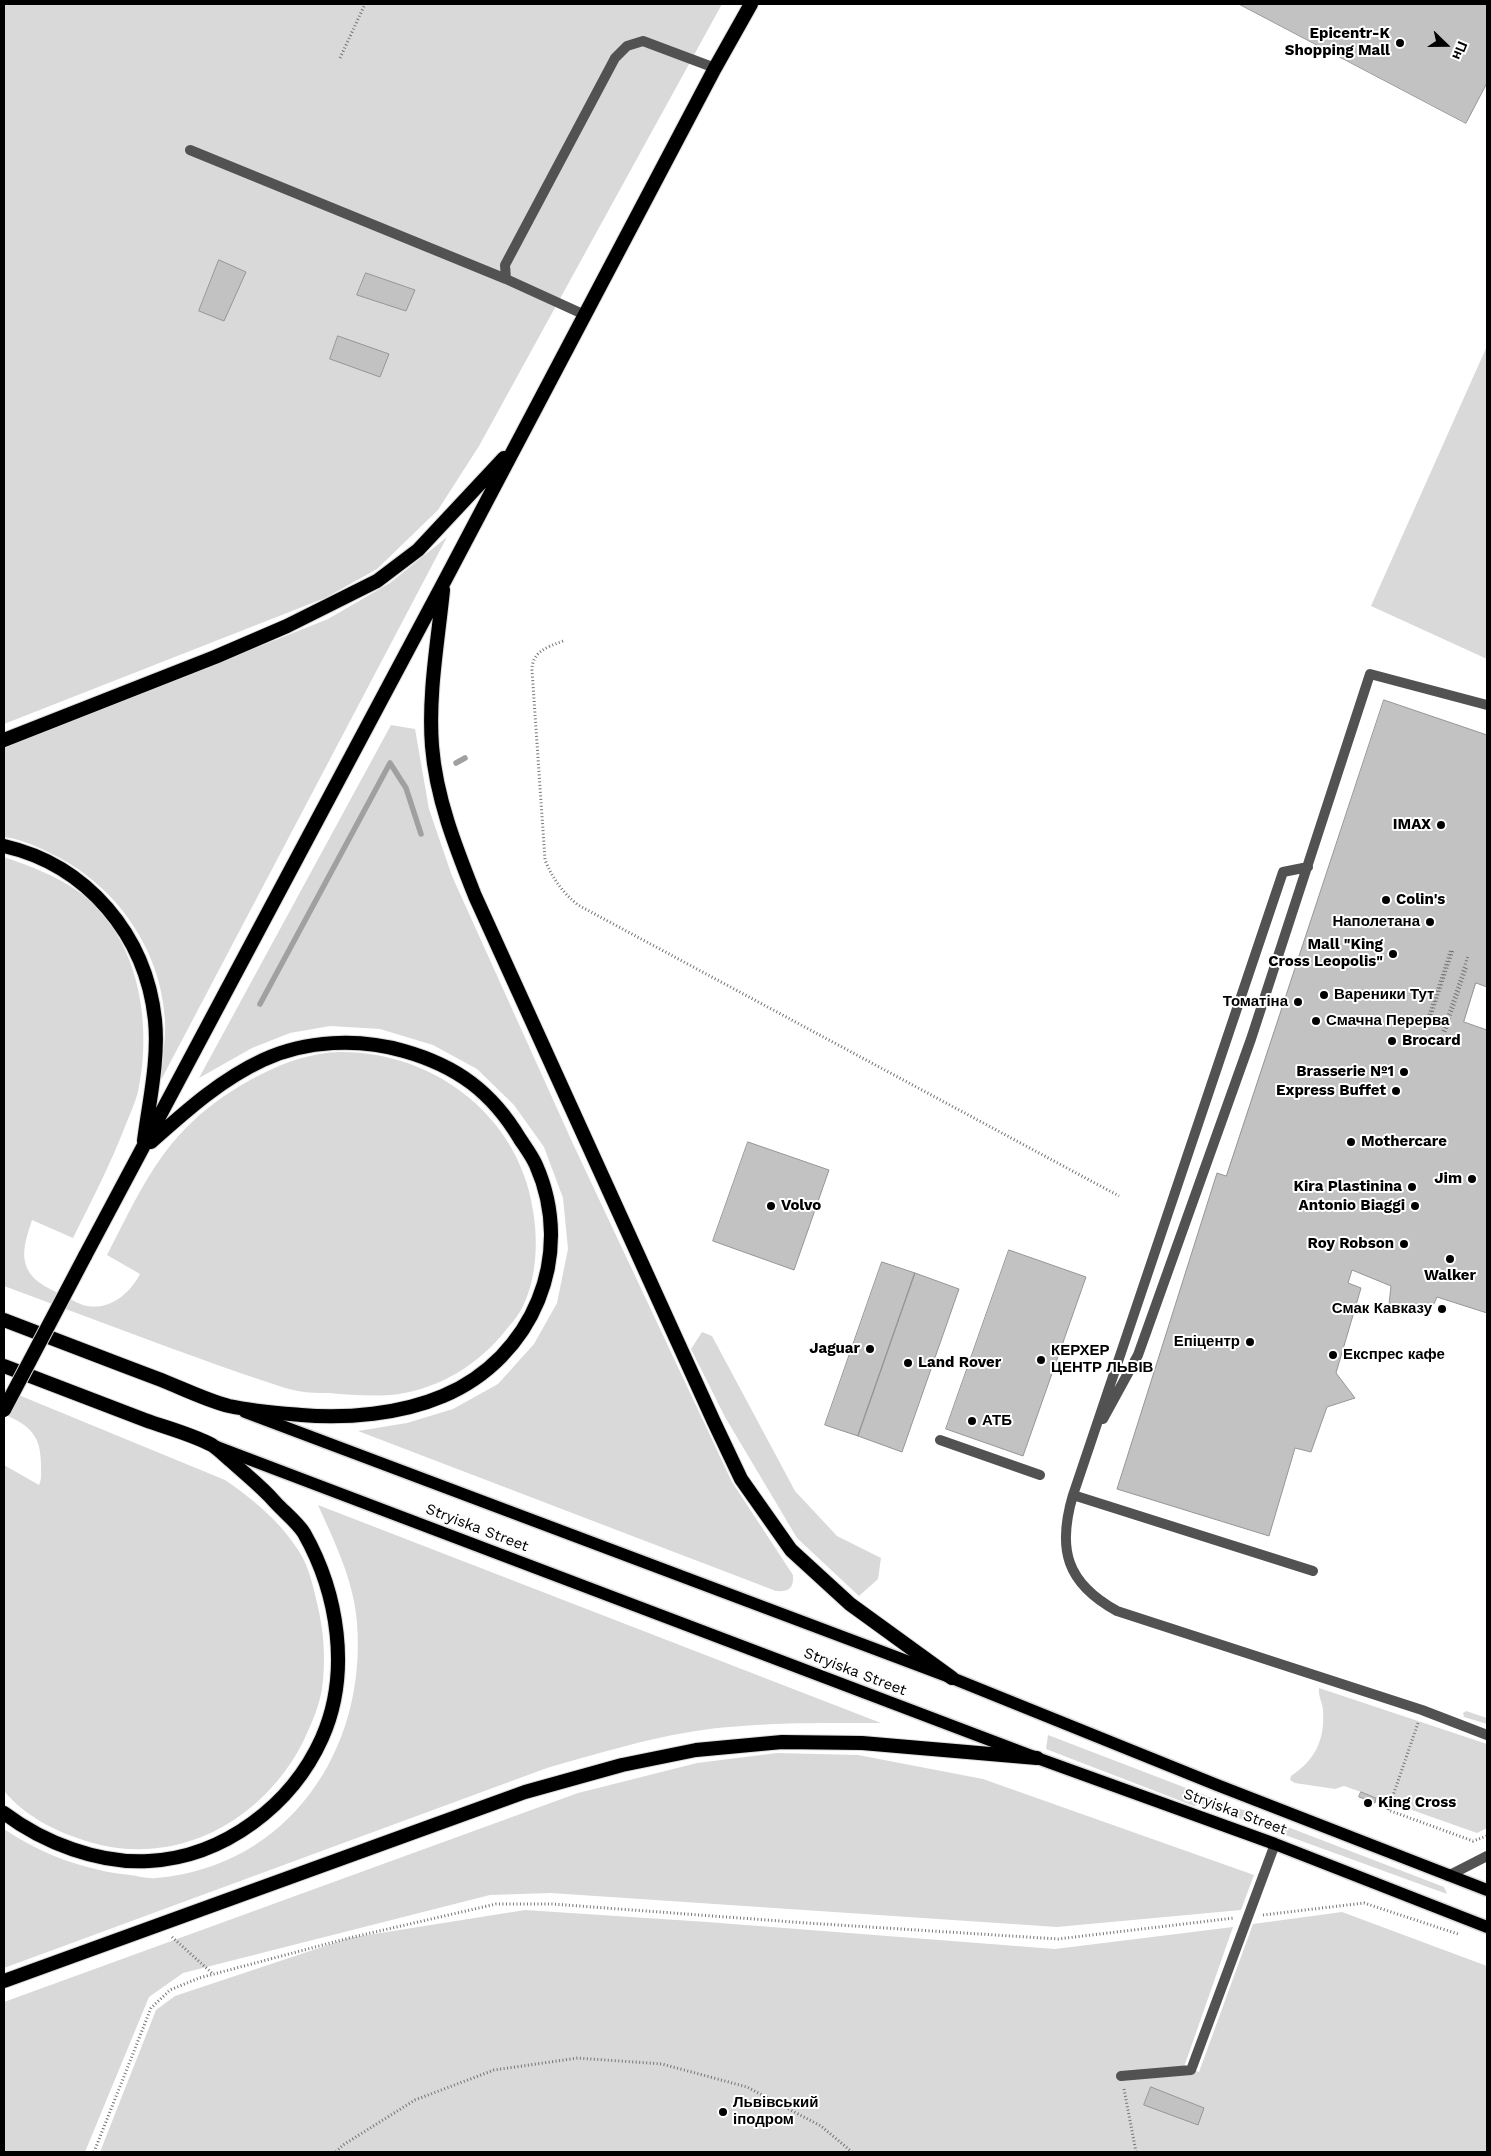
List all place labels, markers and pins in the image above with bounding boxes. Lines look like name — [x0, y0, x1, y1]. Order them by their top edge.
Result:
place label: Epicentr-K Shopping Mall — [1285, 25, 1390, 60]
marker: Epicentr-K Shopping Mall — [1394, 37, 1406, 49]
place label: IMAX — [1393, 816, 1431, 834]
marker: IMAX — [1435, 819, 1447, 831]
place label: Colin's — [1396, 891, 1445, 909]
marker: Colin's — [1380, 894, 1392, 906]
place label: Наполетана — [1332, 913, 1420, 931]
marker: Наполетана — [1424, 916, 1436, 928]
place label: Mall "King Cross Leopolis" — [1268, 936, 1383, 971]
marker: Mall "King Cross Leopolis" — [1387, 948, 1399, 960]
place label: Вареники Тут — [1334, 986, 1434, 1004]
marker: Вареники Тут — [1318, 989, 1330, 1001]
place label: Томатіна — [1223, 993, 1288, 1011]
marker: Томатіна — [1292, 996, 1304, 1008]
place label: Смачна Перерва — [1326, 1012, 1449, 1030]
marker: Смачна Перерва — [1310, 1015, 1322, 1027]
place label: Brocard — [1402, 1032, 1461, 1050]
marker: Brocard — [1386, 1035, 1398, 1047]
place label: Brasserie №1 — [1296, 1063, 1394, 1081]
marker: Brasserie №1 — [1398, 1066, 1410, 1078]
place label: Express Buffet — [1276, 1082, 1386, 1100]
marker: Express Buffet — [1390, 1085, 1402, 1097]
place label: Mothercare — [1361, 1133, 1447, 1151]
marker: Mothercare — [1345, 1136, 1357, 1148]
place label: Jim — [1434, 1170, 1462, 1188]
marker: Jim — [1466, 1173, 1478, 1185]
place label: Kira Plastinina — [1294, 1178, 1402, 1196]
marker: Kira Plastinina — [1406, 1181, 1418, 1193]
place label: Volvo — [781, 1197, 821, 1215]
place label: Antonio Biaggi — [1298, 1197, 1405, 1215]
marker: Volvo — [765, 1200, 777, 1212]
marker: Antonio Biaggi — [1409, 1200, 1421, 1212]
place label: Roy Robson — [1308, 1235, 1394, 1253]
marker: Roy Robson — [1398, 1238, 1410, 1250]
marker: Walker — [1444, 1253, 1456, 1265]
place label: Walker — [1424, 1267, 1476, 1285]
place label: Смак Кавказу — [1332, 1300, 1432, 1318]
marker: Смак Кавказу — [1436, 1303, 1448, 1315]
place label: Епіцентр — [1174, 1333, 1240, 1351]
marker: Епіцентр — [1244, 1336, 1256, 1348]
place label: Jaguar — [809, 1340, 860, 1358]
place label: КЕРХЕР ЦЕНТР ЛЬВІВ — [1051, 1342, 1153, 1377]
marker: Jaguar — [864, 1343, 876, 1355]
place label: Експрес кафе — [1343, 1346, 1445, 1364]
marker: Експрес кафе — [1327, 1349, 1339, 1361]
place label: Land Rover — [918, 1354, 1001, 1372]
marker: КЕРХЕР ЦЕНТР ЛЬВІВ — [1035, 1354, 1047, 1366]
marker: Land Rover — [902, 1357, 914, 1369]
place label: АТБ — [982, 1412, 1012, 1430]
marker: АТБ — [966, 1415, 978, 1427]
place label: King Cross — [1378, 1794, 1456, 1812]
marker: King Cross — [1362, 1797, 1374, 1809]
place label: Львівський іподром — [733, 2094, 818, 2129]
marker: Львівський іподром — [717, 2106, 729, 2118]

